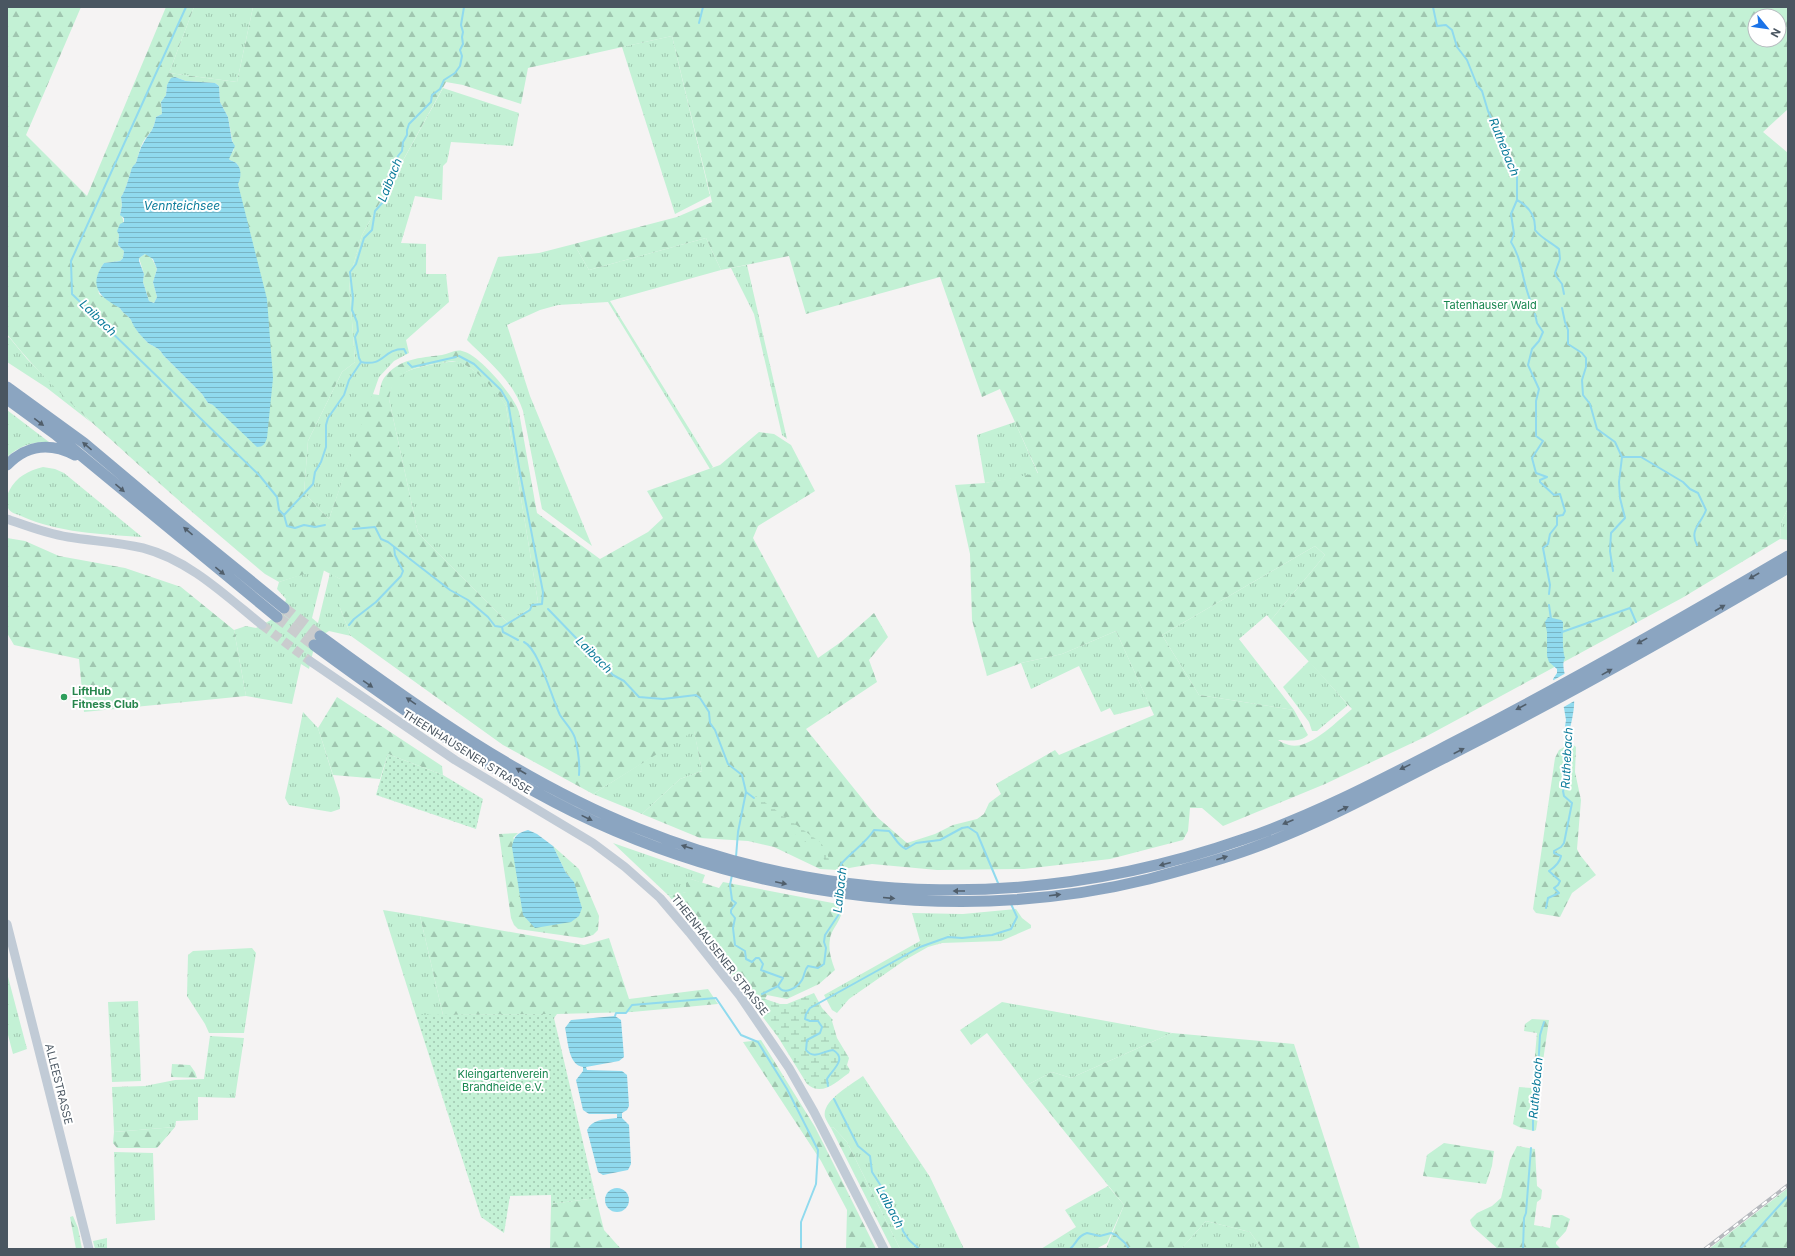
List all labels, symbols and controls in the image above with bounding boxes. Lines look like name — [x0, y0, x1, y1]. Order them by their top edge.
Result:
north arrow — [1747, 8, 1787, 48]
text: N — [1768, 26, 1784, 40]
water label: Ruthebach — [1486, 116, 1523, 178]
water label: Laibach — [374, 156, 405, 204]
water label: Vennteichsee — [144, 198, 220, 213]
water label: Laibach — [77, 296, 120, 339]
park label: Tatenhauser Wald — [1443, 298, 1537, 312]
one-way arrow — [33, 418, 44, 426]
one-way arrow — [82, 441, 93, 450]
one-way arrow — [115, 484, 125, 493]
one-way arrow — [183, 526, 194, 535]
one-way arrow — [215, 567, 226, 576]
one-way arrow — [1748, 572, 1760, 579]
one-way arrow — [1715, 604, 1725, 612]
water label: Laibach — [573, 633, 616, 676]
one-way arrow — [1636, 637, 1648, 644]
one-way arrow — [1601, 669, 1613, 676]
one-way arrow — [363, 680, 373, 688]
place label: LiftHub Fitness Club — [72, 684, 139, 711]
marker: LiftHub Fitness Club — [59, 692, 69, 702]
one-way arrow — [406, 697, 417, 705]
one-way arrow — [1515, 703, 1526, 710]
street label: THEENHAUSENER STRASSE — [400, 707, 534, 797]
water label: Ruthebach — [1557, 727, 1576, 789]
one-way arrow — [1453, 748, 1465, 754]
one-way arrow — [1399, 764, 1411, 770]
one-way arrow — [515, 767, 527, 774]
one-way arrow — [1337, 806, 1348, 812]
one-way arrow — [581, 815, 592, 821]
one-way arrow — [1282, 819, 1293, 825]
one-way arrow — [680, 844, 692, 850]
one-way arrow — [1217, 855, 1229, 861]
one-way arrow — [1158, 861, 1171, 867]
water label: Laibach — [830, 866, 849, 913]
one-way arrow — [775, 880, 787, 886]
one-way arrow — [953, 887, 965, 894]
street label: THEENHAUSENER STRASSE — [669, 892, 771, 1018]
one-way arrow — [1049, 892, 1061, 898]
one-way arrow — [883, 895, 895, 902]
street label: ALLEESTRASSE — [42, 1042, 76, 1126]
water label: Ruthebach — [1525, 1057, 1546, 1119]
park label: Kleingartenverein Brandheide e.V. — [457, 1067, 549, 1094]
water label: Laibach — [873, 1183, 908, 1230]

